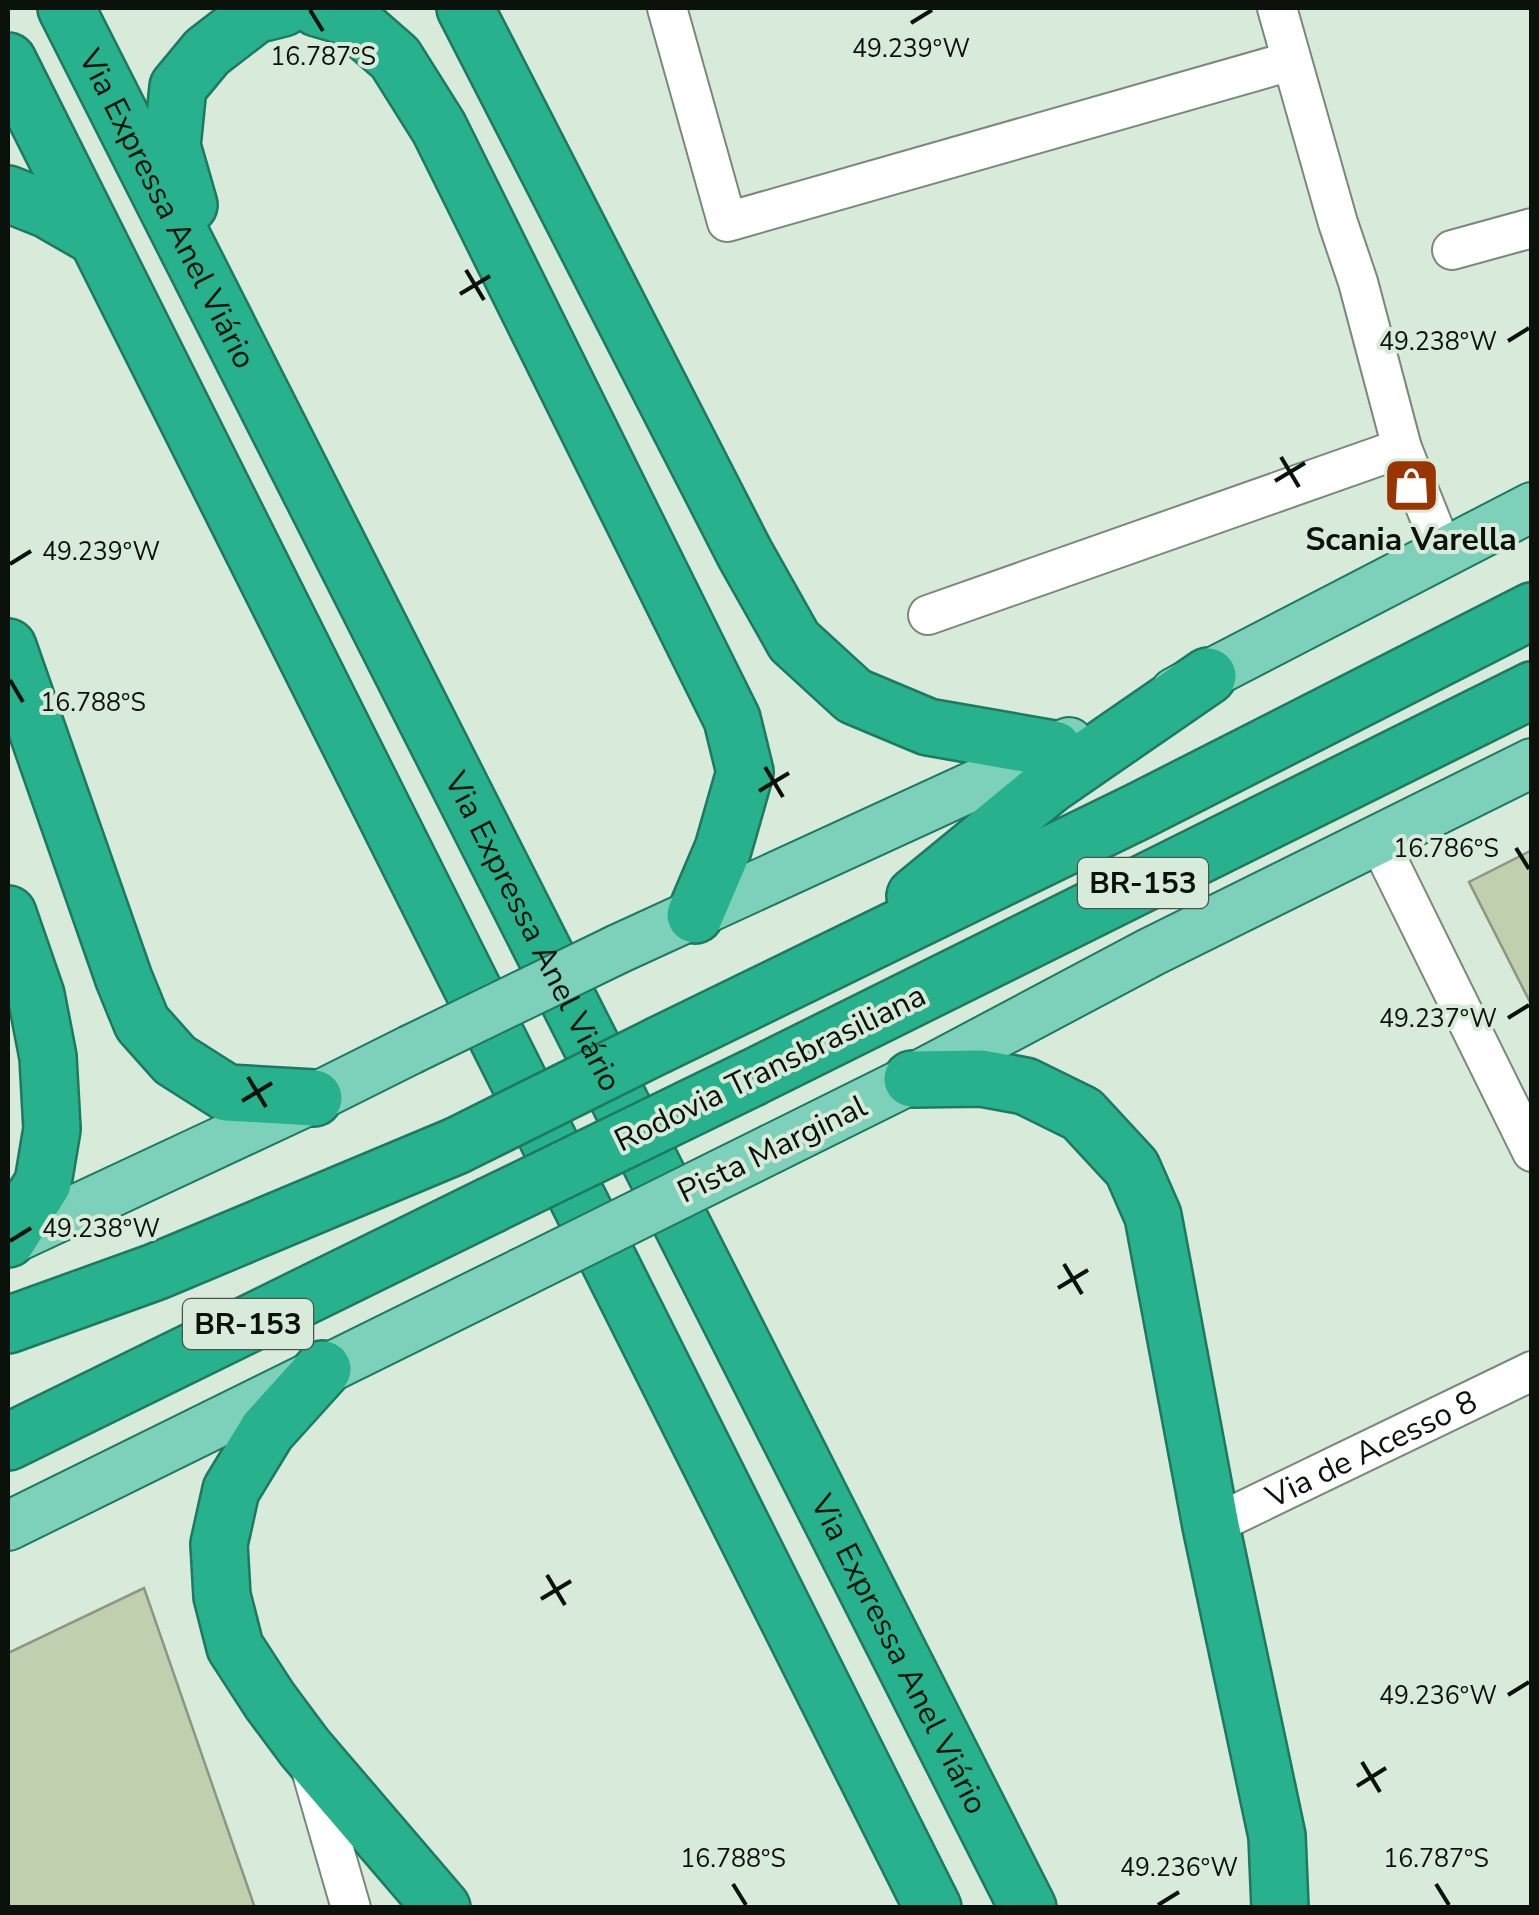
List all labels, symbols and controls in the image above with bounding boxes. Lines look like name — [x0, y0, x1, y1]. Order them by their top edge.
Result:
text: 49.239°W — [852, 32, 970, 66]
text: 16.787°S — [270, 40, 376, 74]
street label: Via Expressa Anel Viário — [68, 41, 266, 376]
text: 49.238°W — [1379, 325, 1497, 359]
shop icon: Scania Varella — [1381, 455, 1441, 515]
place label: Scania Varella — [1305, 518, 1517, 561]
text: 49.239°W — [42, 535, 160, 569]
text: 16.788°S — [40, 686, 146, 720]
street label: Via Expressa Anel Viário — [434, 764, 632, 1098]
text: 16.786°S — [1393, 832, 1499, 866]
road number: BR-153 — [1078, 858, 1208, 908]
street label: Rodovia Transbrasiliana — [607, 974, 933, 1162]
text: 49.237°W — [1379, 1002, 1497, 1036]
street label: Pista Marginal — [670, 1084, 874, 1213]
text: 49.238°W — [42, 1212, 160, 1246]
road number: BR-153 — [183, 1299, 313, 1349]
street label: Via de Acesso 8 — [1258, 1379, 1484, 1518]
street label: Via Expressa Anel Viário — [800, 1486, 998, 1821]
text: 49.236°W — [1379, 1679, 1497, 1713]
text: 16.788°S — [680, 1842, 786, 1876]
text: 16.787°S — [1383, 1842, 1489, 1876]
text: 49.236°W — [1120, 1851, 1238, 1885]

